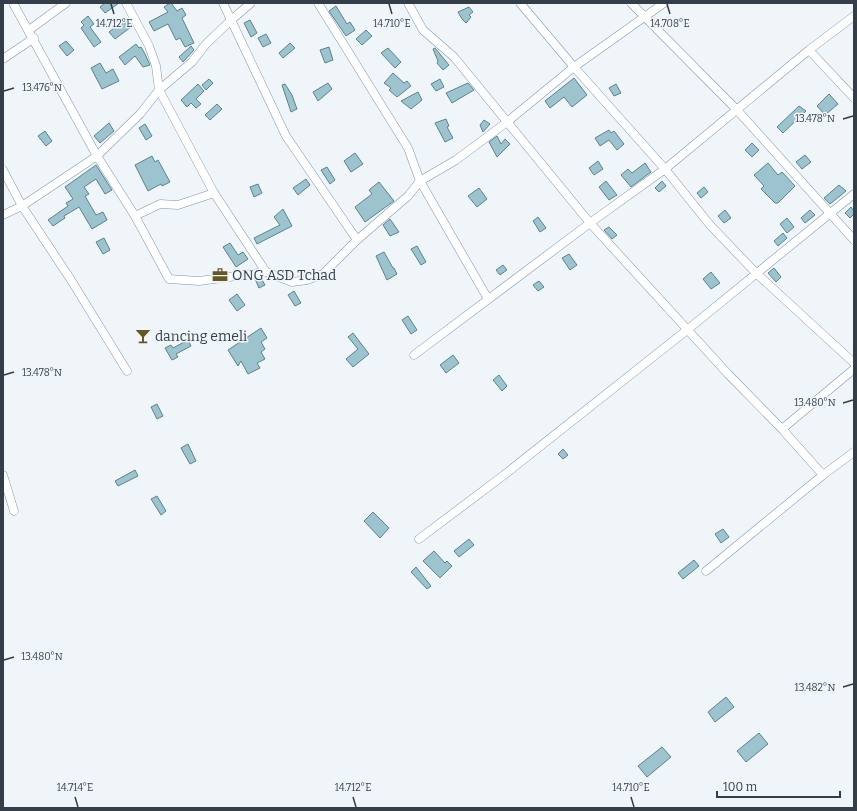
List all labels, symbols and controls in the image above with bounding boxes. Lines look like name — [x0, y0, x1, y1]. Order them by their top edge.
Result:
text: 14.712°E — [96, 18, 132, 30]
text: 14.710°E — [373, 18, 411, 30]
text: 14.708°E — [650, 18, 690, 30]
text: 13.476°N — [22, 82, 62, 94]
text: 13.478°N — [795, 113, 835, 125]
office icon: ONG ASD Tchad — [211, 266, 229, 284]
place label: ONG ASD Tchad — [232, 267, 336, 284]
bar icon: dancing emeli — [134, 327, 152, 345]
place label: dancing emeli — [155, 328, 247, 345]
text: 13.478°N — [22, 367, 62, 379]
text: 13.480°N — [794, 397, 836, 409]
text: 13.480°N — [21, 651, 63, 663]
text: 13.482°N — [795, 682, 835, 694]
scale bar — [717, 773, 840, 799]
text: 100 m — [723, 780, 758, 794]
text: 14.714°E — [57, 782, 93, 794]
text: 14.712°E — [335, 782, 371, 794]
text: 14.710°E — [612, 782, 650, 794]

